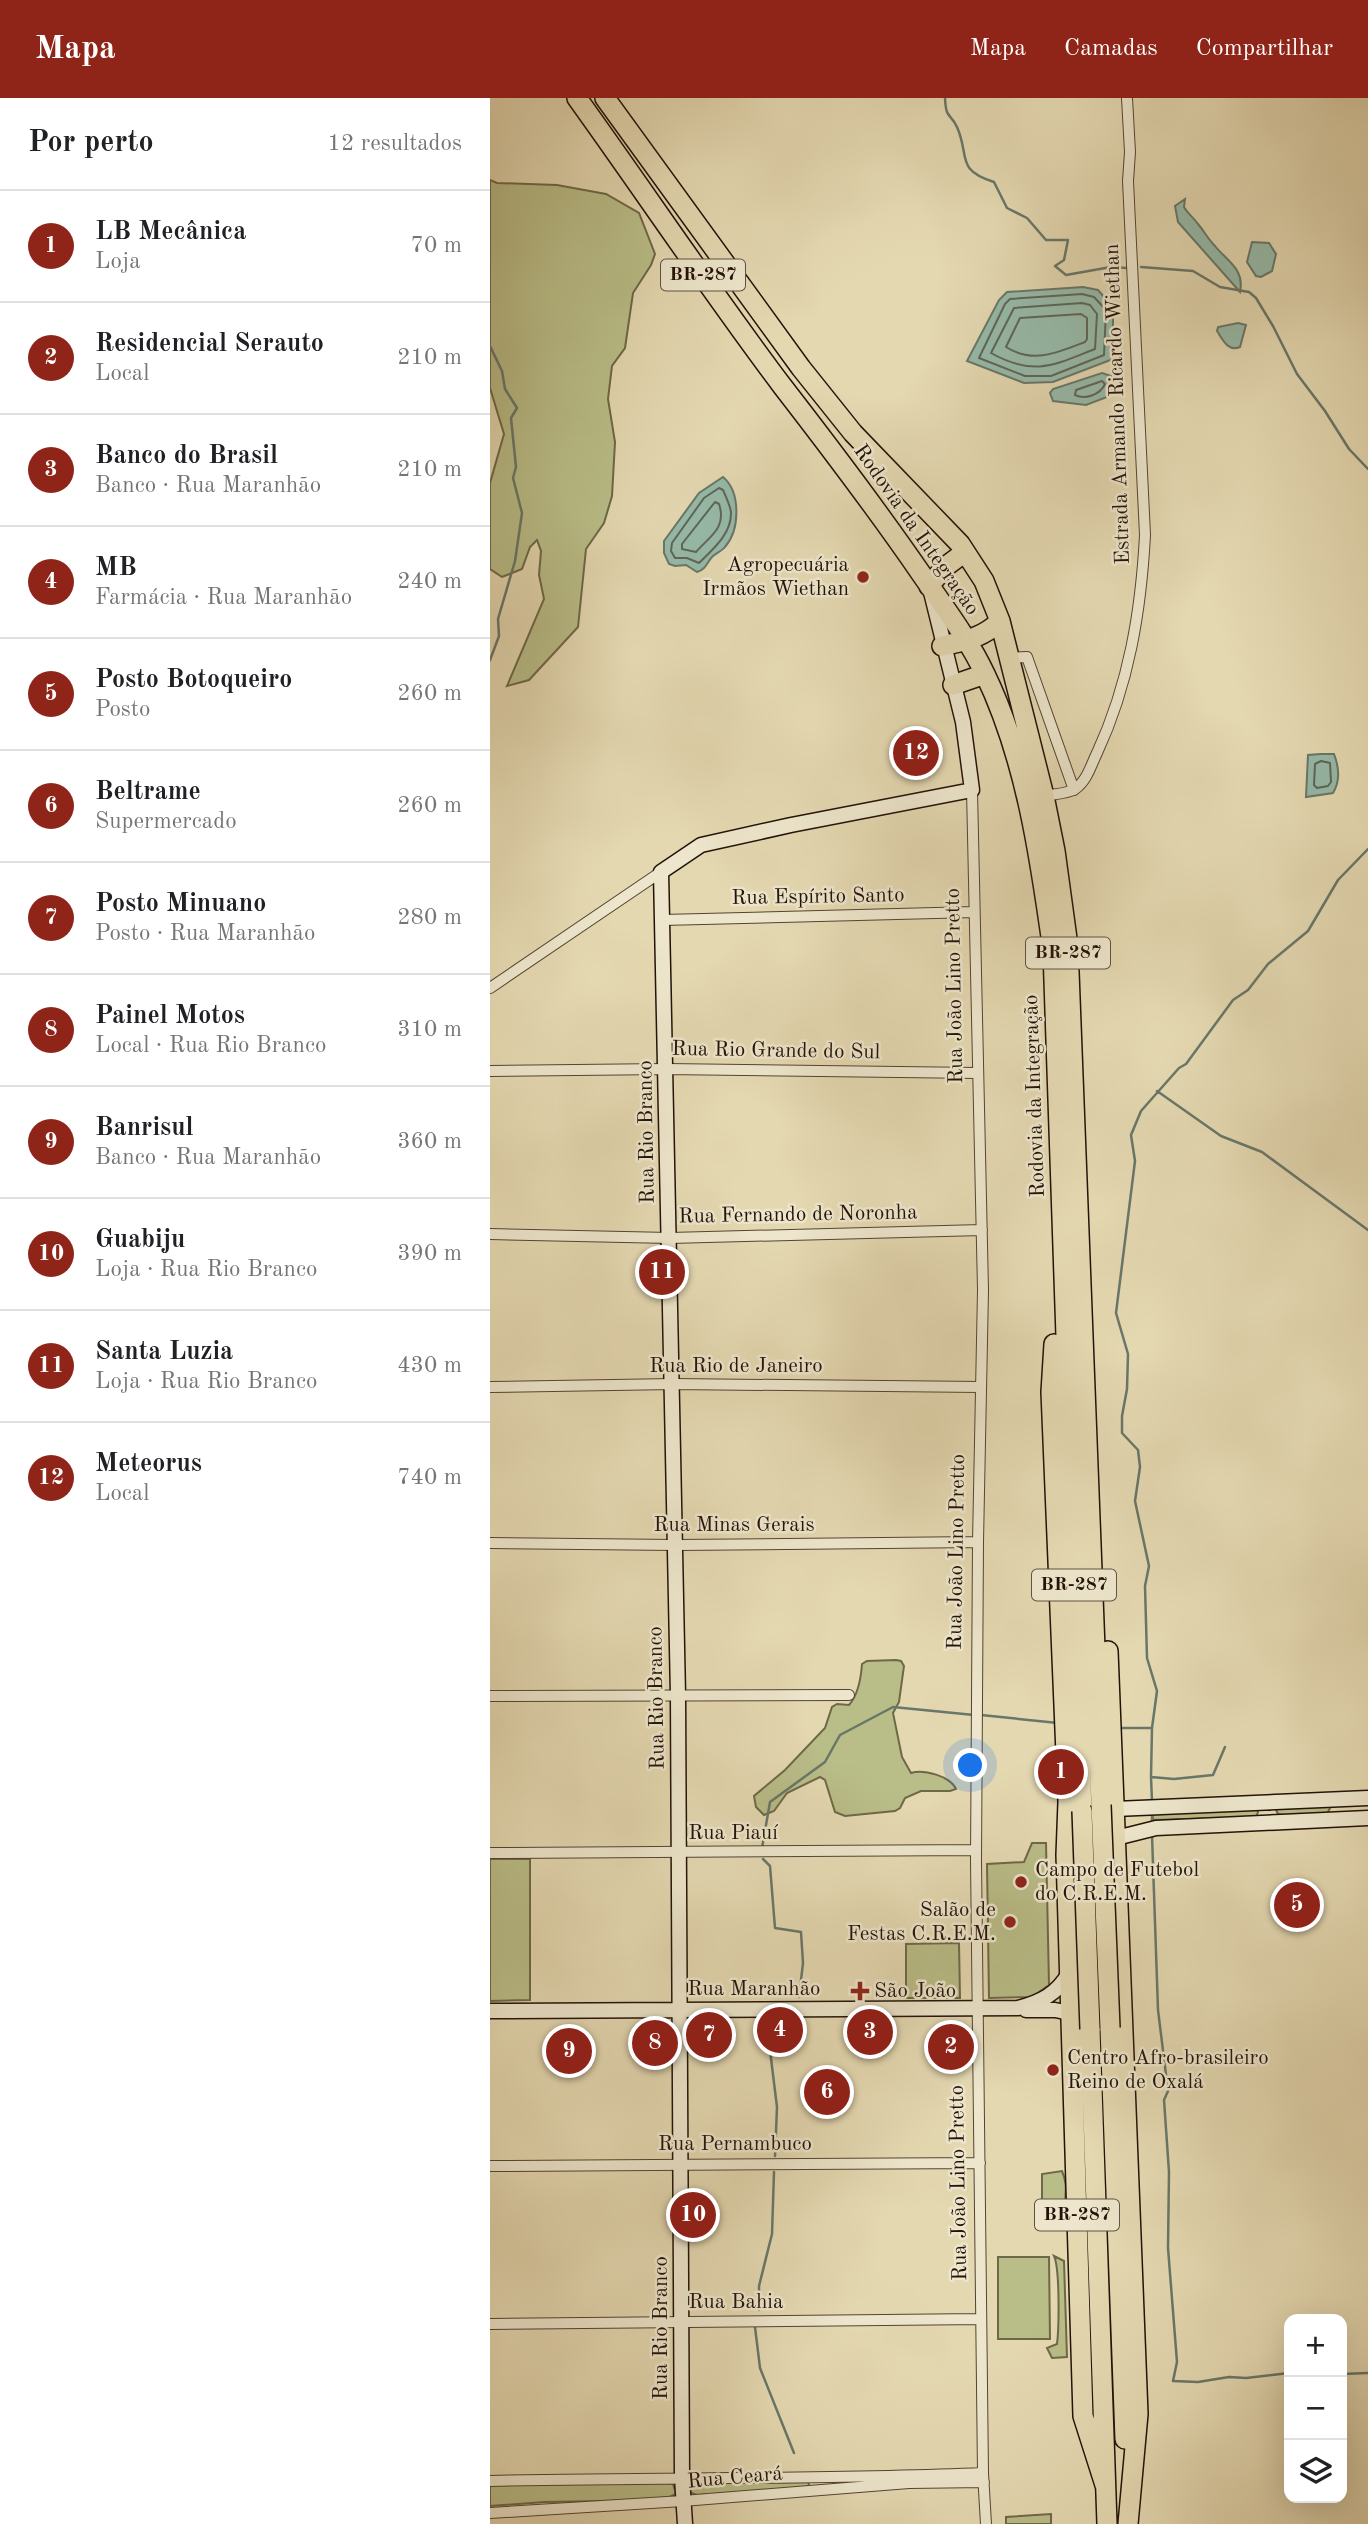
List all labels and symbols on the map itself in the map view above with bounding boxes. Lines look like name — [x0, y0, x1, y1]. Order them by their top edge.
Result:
street label: Estrada Armando Ricardo Wiethan — [1102, 243, 1134, 565]
road number: BR-287 — [661, 260, 745, 290]
street label: Rodovia da Integração — [849, 441, 983, 619]
place label: Agropecuária Irmãos Wiethan — [702, 555, 849, 600]
marker: Agropecuária Irmãos Wiethan — [855, 569, 871, 585]
pin: 12 — [893, 727, 939, 779]
street label: Rua Espírito Santo — [731, 885, 905, 909]
street label: Rua João Lino Pretto — [943, 888, 967, 1084]
road number: BR-287 — [1026, 938, 1110, 968]
street label: Rodovia da Integração — [1021, 994, 1049, 1198]
street label: Rua Rio Grande do Sul — [672, 1039, 881, 1063]
street label: Rua Rio Branco — [635, 1060, 659, 1204]
street label: Rua Fernando de Noronha — [678, 1202, 918, 1228]
pin: 11 — [639, 1246, 685, 1298]
street label: Rua Rio de Janeiro — [649, 1356, 823, 1377]
street label: Rua João Lino Pretto — [945, 1454, 969, 1650]
street label: Rua Minas Gerais — [653, 1515, 815, 1536]
road number: BR-287 — [1032, 1569, 1116, 1600]
street label: Rua Rio Branco — [645, 1626, 669, 1770]
pin: 1 — [1038, 1746, 1084, 1798]
your location — [953, 1748, 987, 1782]
street label: Rua Piauí — [688, 1823, 778, 1844]
place label: Campo de Futebol do C.R.E.M. — [1035, 1860, 1199, 1905]
marker: Campo de Futebol do C.R.E.M. — [1013, 1874, 1029, 1890]
pin: 5 — [1274, 1879, 1320, 1931]
place label: Salão de Festas C.R.E.M. — [847, 1900, 996, 1945]
marker: Salão de Festas C.R.E.M. — [1002, 1914, 1018, 1930]
street label: Rua Maranhão — [687, 1979, 821, 2000]
place label: São João — [874, 1981, 956, 2002]
marker: São João — [852, 1983, 868, 1999]
pin: 4 — [757, 2004, 803, 2056]
pin: 3 — [847, 2006, 893, 2058]
pin: 7 — [686, 2009, 732, 2061]
pin: 8 — [632, 2017, 678, 2069]
pin: 2 — [928, 2021, 974, 2073]
pin: 9 — [546, 2025, 592, 2077]
place label: Centro Afro-brasileiro Reino de Oxalá — [1067, 2048, 1269, 2093]
marker: Centro Afro-brasileiro Reino de Oxalá — [1045, 2062, 1061, 2078]
pin: 6 — [804, 2066, 850, 2118]
street label: Rua João Lino Pretto — [947, 2085, 971, 2281]
street label: Rua Pernambuco — [658, 2134, 812, 2155]
pin: 10 — [670, 2189, 716, 2241]
road number: BR-287 — [1035, 2200, 1119, 2230]
street label: Rua Rio Branco — [651, 2256, 672, 2400]
street label: Rua Bahia — [689, 2292, 783, 2313]
street label: Rua Ceará — [686, 2463, 784, 2493]

